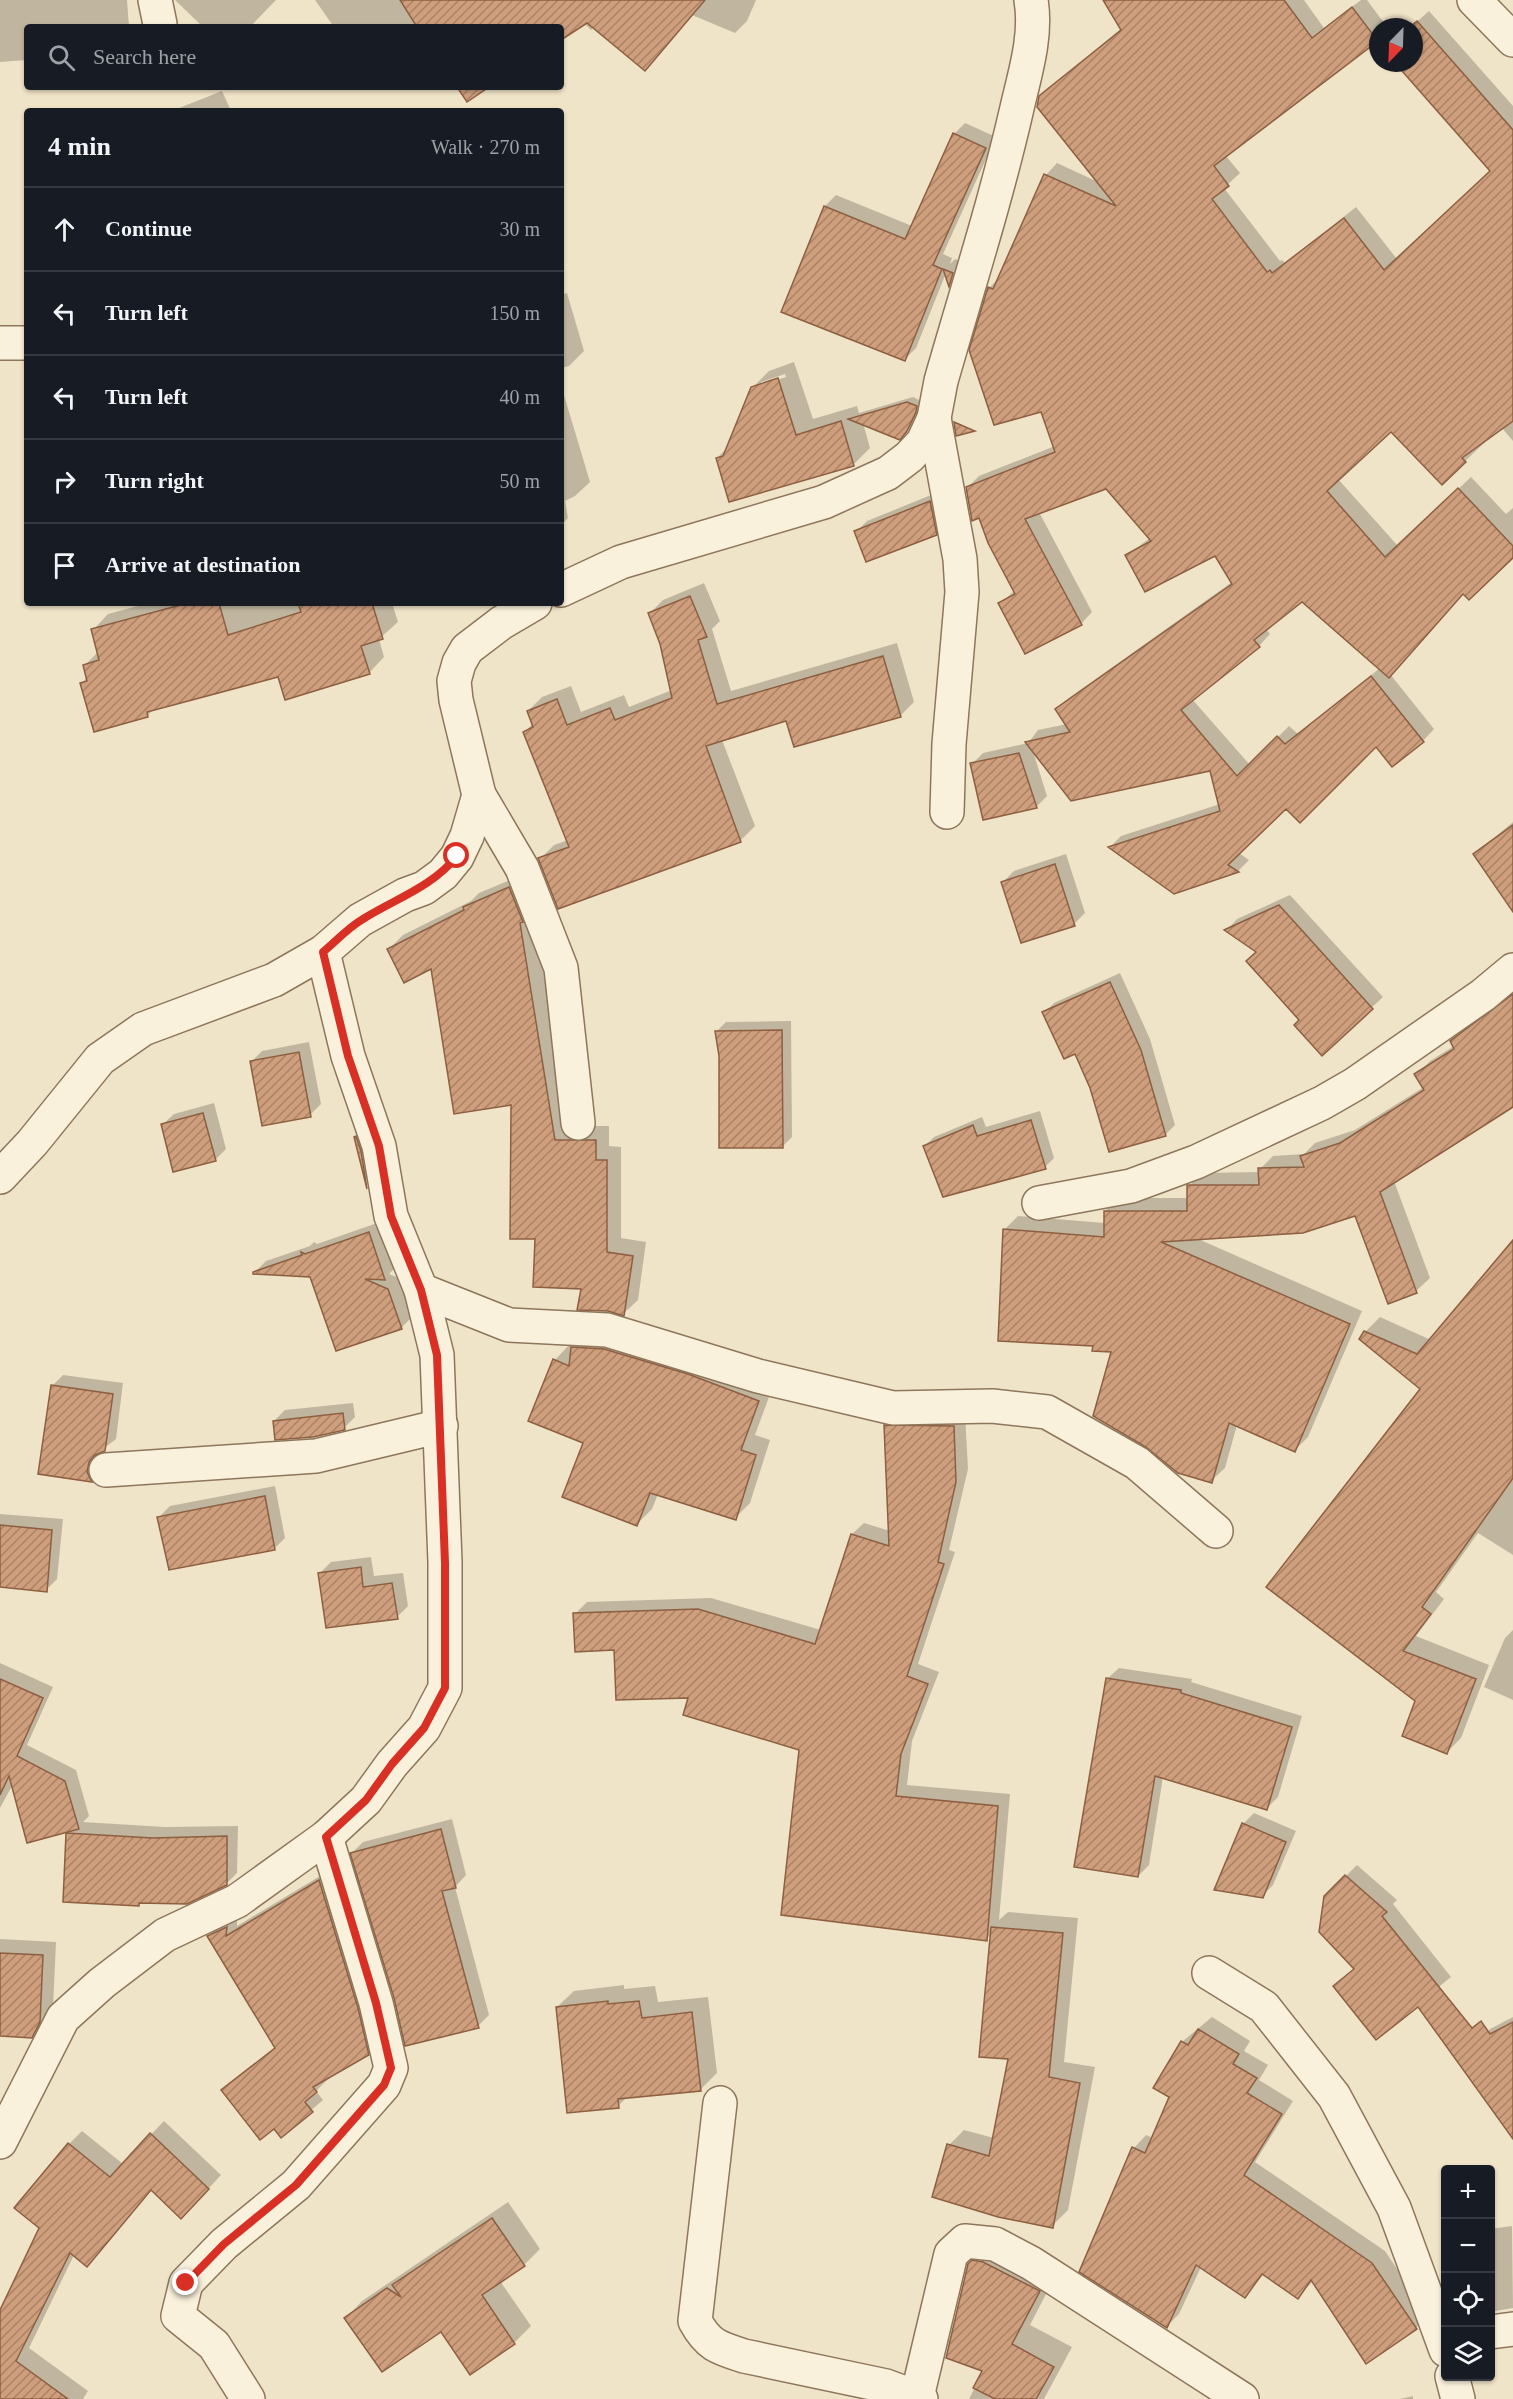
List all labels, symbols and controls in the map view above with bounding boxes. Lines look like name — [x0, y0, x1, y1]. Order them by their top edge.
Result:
north arrow — [1369, 18, 1423, 72]
search box — [24, 24, 564, 90]
icon: search — [45, 41, 78, 74]
text: Search here — [93, 44, 196, 69]
text: 4 min — [48, 132, 111, 161]
text: Walk · 270 m — [431, 136, 540, 158]
icon: ahead — [48, 213, 81, 246]
text: Continue — [105, 216, 192, 241]
text: 30 m — [499, 218, 540, 240]
icon: left — [48, 297, 81, 330]
text: Turn left — [105, 300, 188, 325]
text: 150 m — [489, 302, 540, 324]
icon: left — [48, 381, 81, 414]
text: Turn left — [105, 384, 188, 409]
text: 40 m — [499, 386, 540, 408]
icon: right — [48, 465, 81, 498]
text: Turn right — [105, 468, 204, 493]
text: 50 m — [499, 470, 540, 492]
icon: arrive — [48, 549, 81, 582]
text: Arrive at destination — [105, 552, 301, 577]
route start — [443, 842, 469, 868]
map controls — [1441, 2165, 1495, 2381]
button: + — [1441, 2165, 1495, 2219]
button: − — [1441, 2219, 1495, 2273]
route end — [172, 2269, 198, 2295]
button: locate — [1441, 2273, 1495, 2327]
button: layers — [1441, 2327, 1495, 2381]

